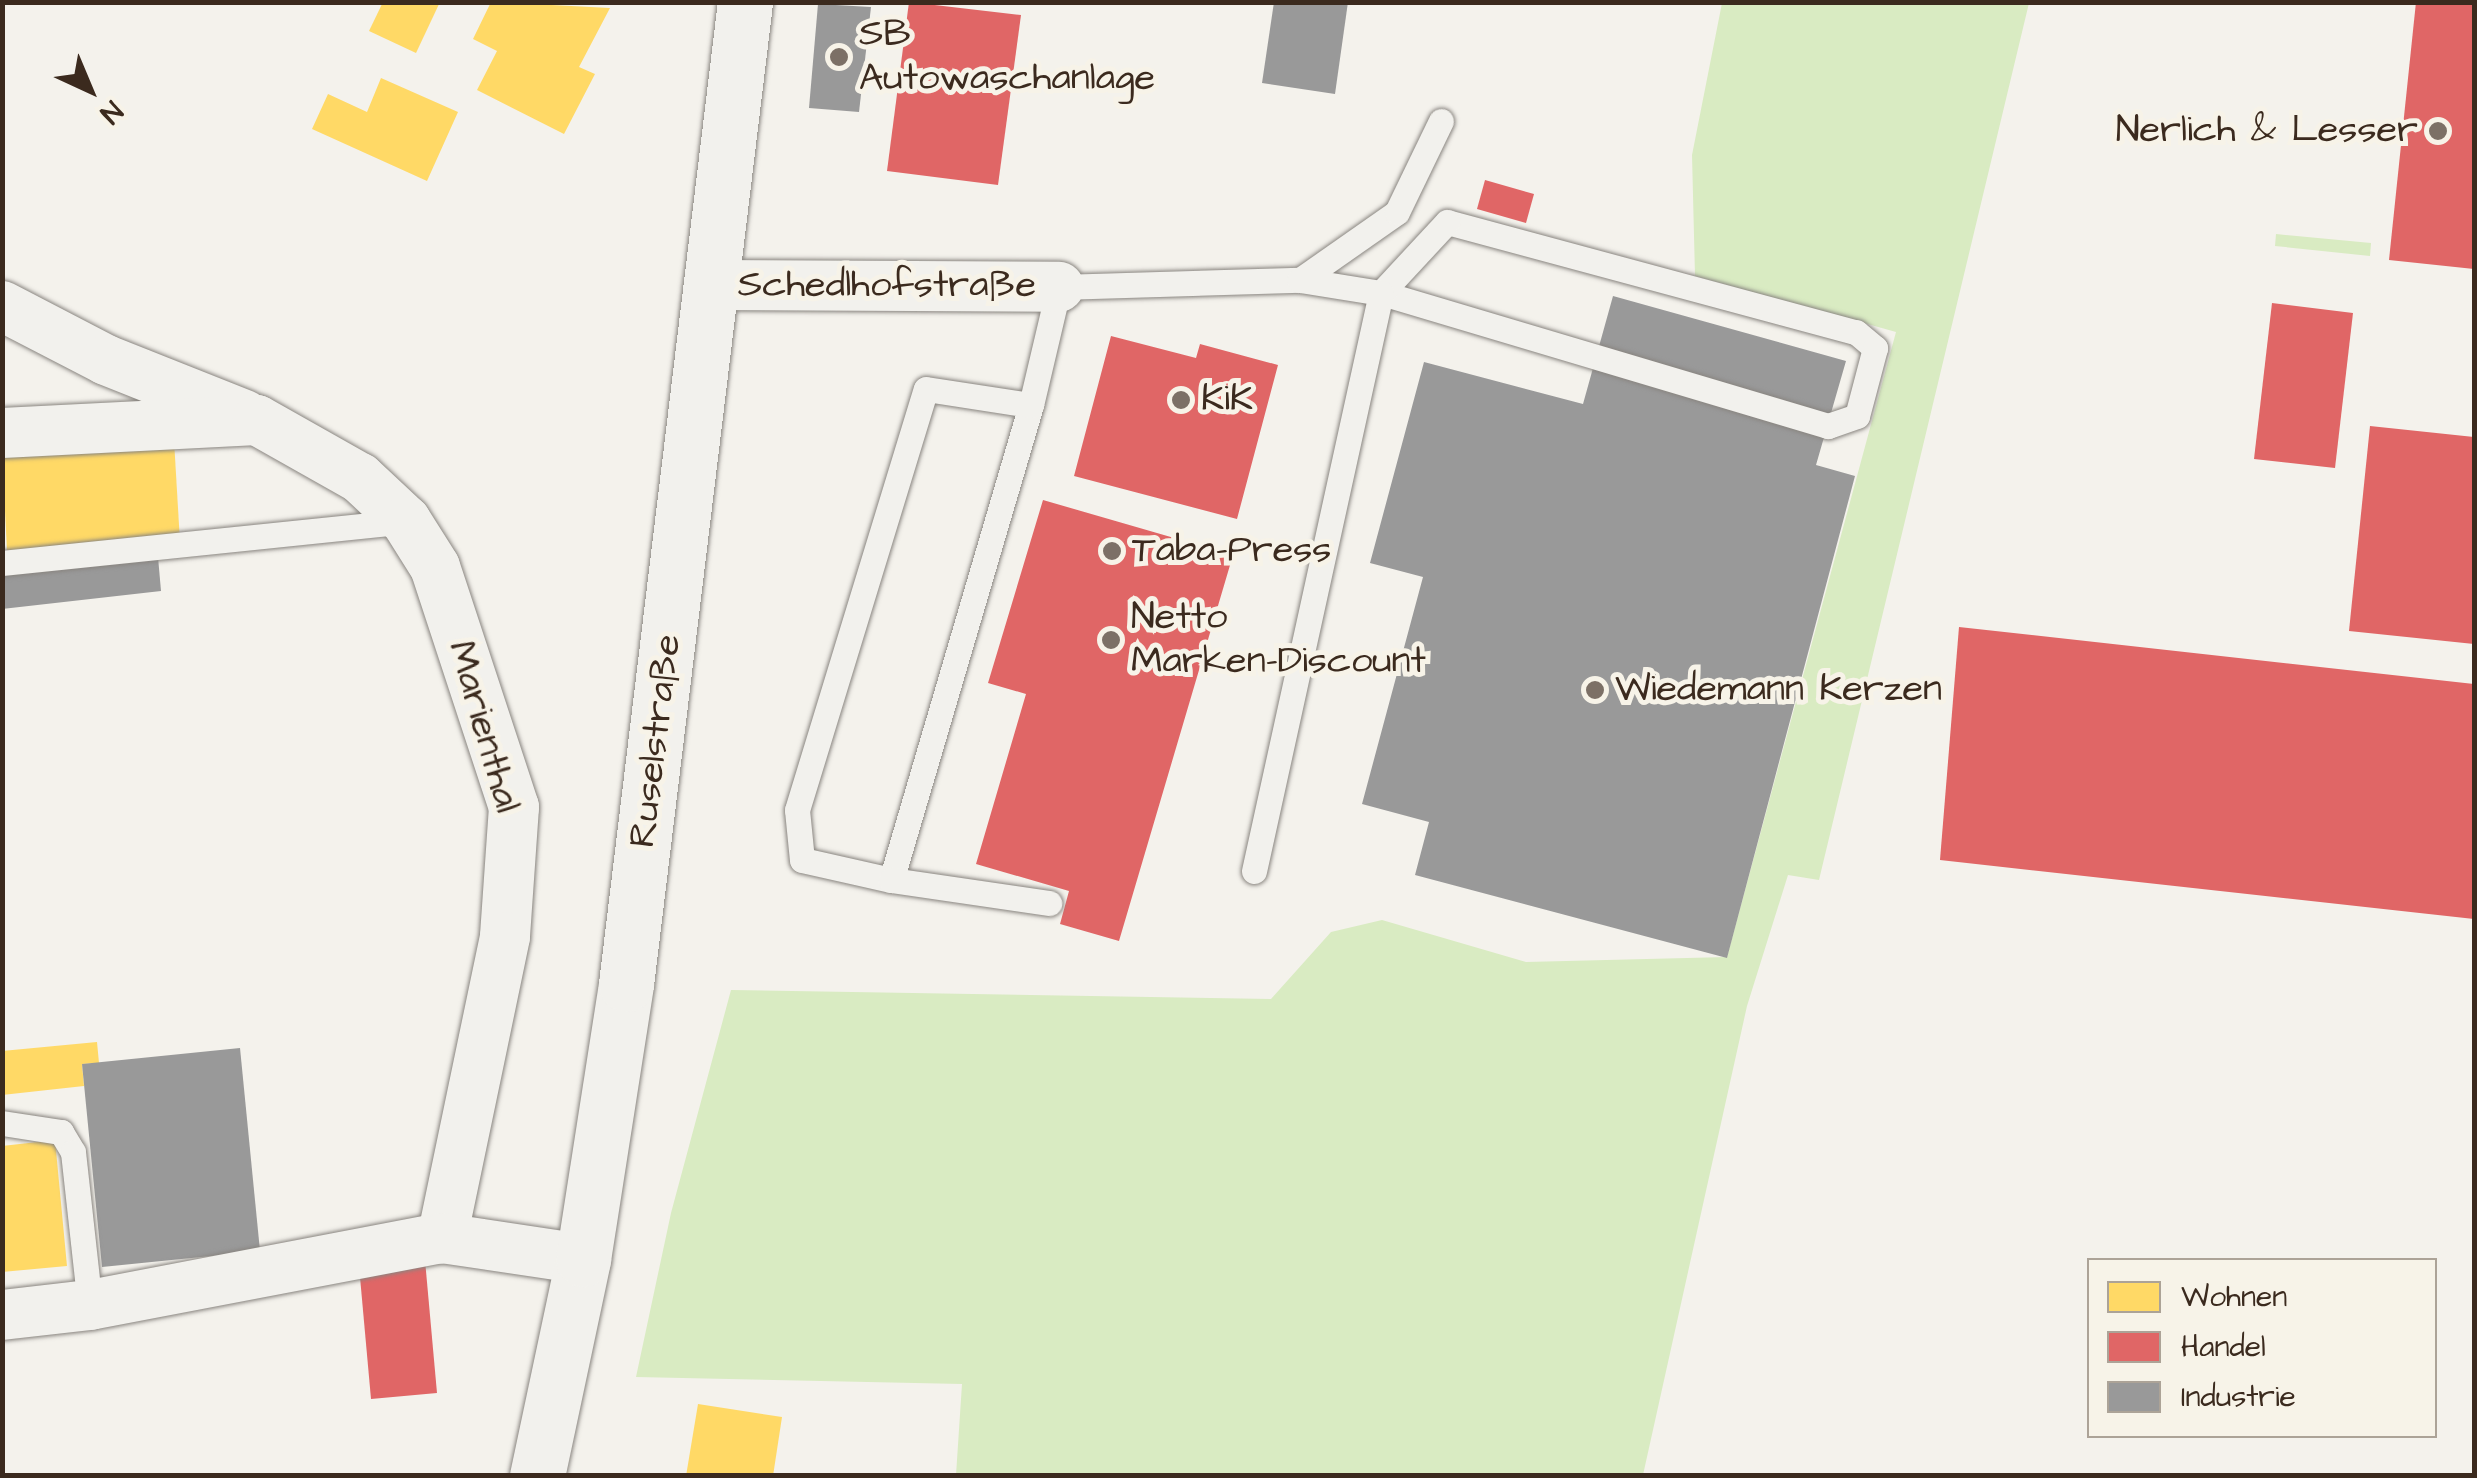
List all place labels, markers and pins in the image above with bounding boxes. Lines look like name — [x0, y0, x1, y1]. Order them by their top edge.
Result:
place label: SB Autowaschanlage — [859, 12, 1155, 101]
marker: SB Autowaschanlage — [828, 46, 850, 68]
place label: Nerlich & Lesser — [2116, 108, 2418, 154]
marker: Nerlich & Lesser — [2427, 120, 2449, 142]
place label: KiK — [1201, 377, 1253, 423]
marker: KiK — [1170, 389, 1192, 411]
place label: Taba-Press — [1132, 528, 1331, 574]
marker: Taba-Press — [1101, 540, 1123, 562]
place label: Netto Marken-Discount — [1131, 595, 1426, 684]
marker: Netto Marken-Discount — [1100, 629, 1122, 651]
place label: Wiedemann Kerzen — [1615, 667, 1942, 713]
marker: Wiedemann Kerzen — [1584, 679, 1606, 701]

